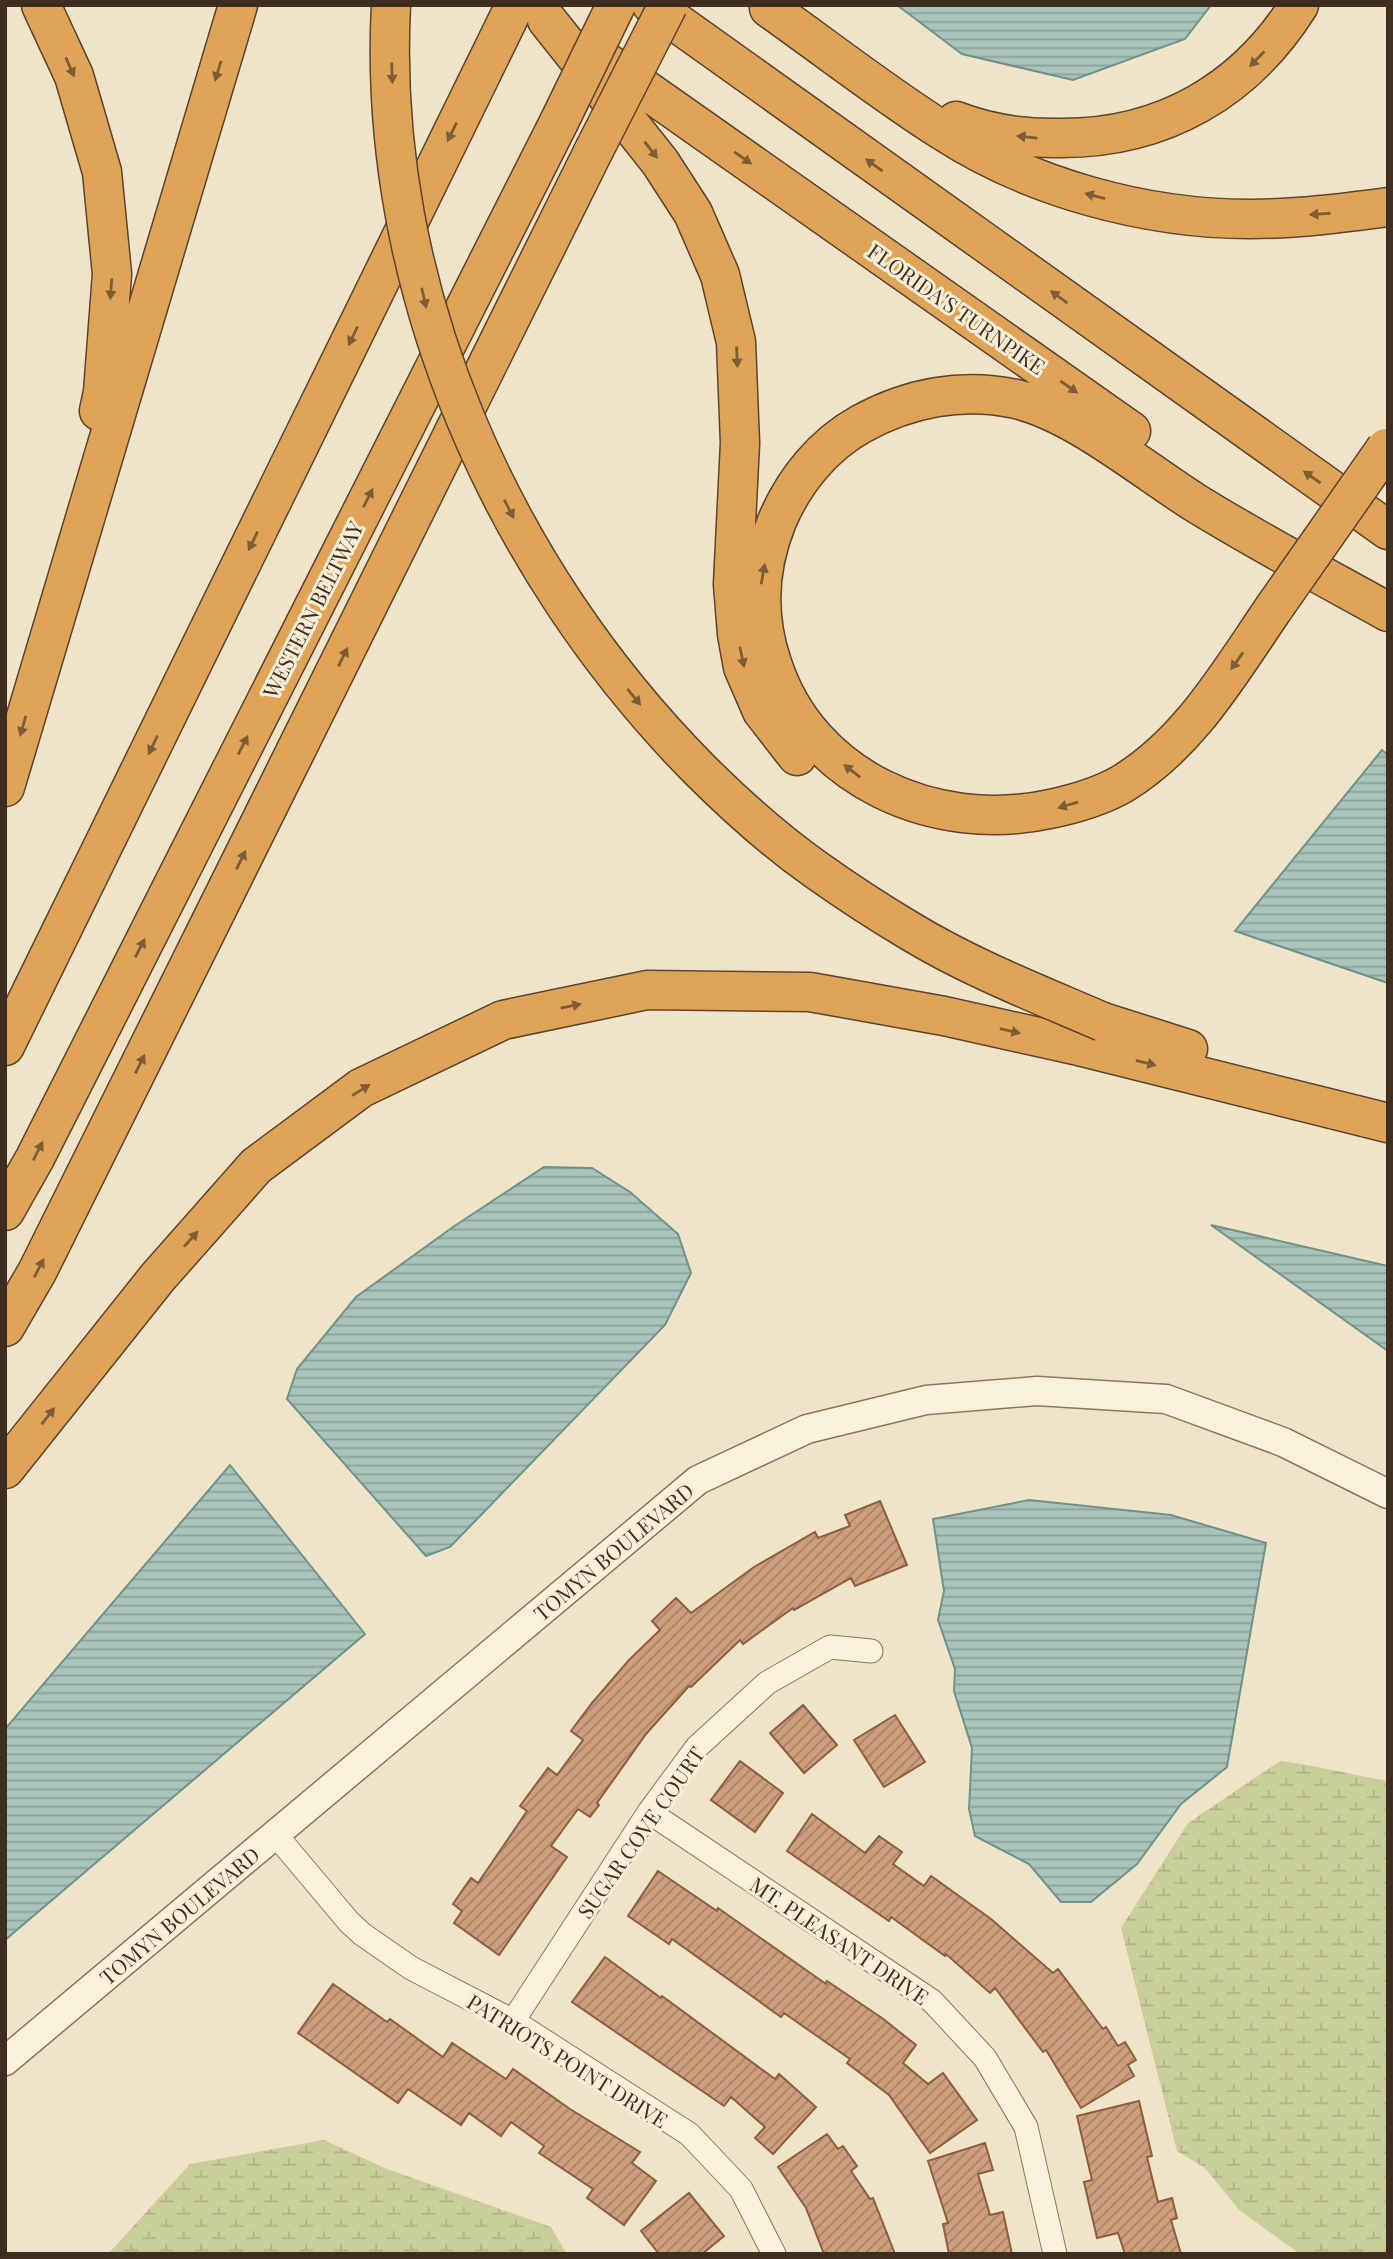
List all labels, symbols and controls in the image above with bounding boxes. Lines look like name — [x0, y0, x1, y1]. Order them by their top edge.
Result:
one-way arrow — [1250, 50, 1266, 67]
one-way arrow — [64, 57, 76, 77]
one-way arrow — [213, 60, 223, 81]
one-way arrow — [386, 63, 397, 85]
one-way arrow — [447, 122, 458, 142]
one-way arrow — [1016, 131, 1038, 142]
one-way arrow — [643, 140, 658, 158]
one-way arrow — [734, 151, 752, 165]
one-way arrow — [865, 158, 883, 172]
one-way arrow — [1084, 190, 1106, 201]
one-way arrow — [1309, 209, 1331, 220]
street label: FLORIDA'S TURNPIKE — [863, 236, 1051, 380]
one-way arrow — [105, 278, 116, 300]
one-way arrow — [419, 287, 430, 309]
one-way arrow — [1050, 290, 1068, 304]
one-way arrow — [347, 326, 358, 346]
one-way arrow — [731, 346, 742, 368]
one-way arrow — [1060, 380, 1078, 394]
one-way arrow — [1303, 470, 1321, 484]
one-way arrow — [363, 488, 374, 508]
one-way arrow — [503, 499, 514, 519]
street label: WESTERN BELTWAY — [255, 515, 369, 703]
one-way arrow — [247, 531, 259, 551]
one-way arrow — [758, 563, 769, 585]
one-way arrow — [736, 646, 747, 668]
one-way arrow — [337, 647, 348, 667]
one-way arrow — [1230, 652, 1244, 670]
one-way arrow — [627, 688, 642, 706]
one-way arrow — [17, 715, 28, 737]
one-way arrow — [148, 735, 159, 755]
one-way arrow — [238, 735, 249, 755]
one-way arrow — [843, 763, 861, 778]
one-way arrow — [1057, 800, 1078, 810]
one-way arrow — [236, 850, 247, 870]
one-way arrow — [134, 937, 146, 957]
one-way arrow — [560, 1000, 582, 1011]
one-way arrow — [999, 1025, 1021, 1036]
one-way arrow — [135, 1054, 146, 1074]
one-way arrow — [1135, 1058, 1157, 1069]
one-way arrow — [351, 1083, 370, 1096]
one-way arrow — [33, 1141, 44, 1161]
one-way arrow — [183, 1230, 199, 1248]
one-way arrow — [32, 1257, 44, 1277]
one-way arrow — [40, 1407, 55, 1425]
street label: TOMYN BOULEVARD — [527, 1476, 699, 1626]
street label: SUGAR COVE COURT — [570, 1741, 710, 1923]
street label: TOMYN BOULEVARD — [93, 1840, 265, 1990]
street label: MT. PLEASANT DRIVE — [745, 1870, 935, 2010]
street label: PATRIOTS POINT DRIVE — [462, 1987, 674, 2133]

